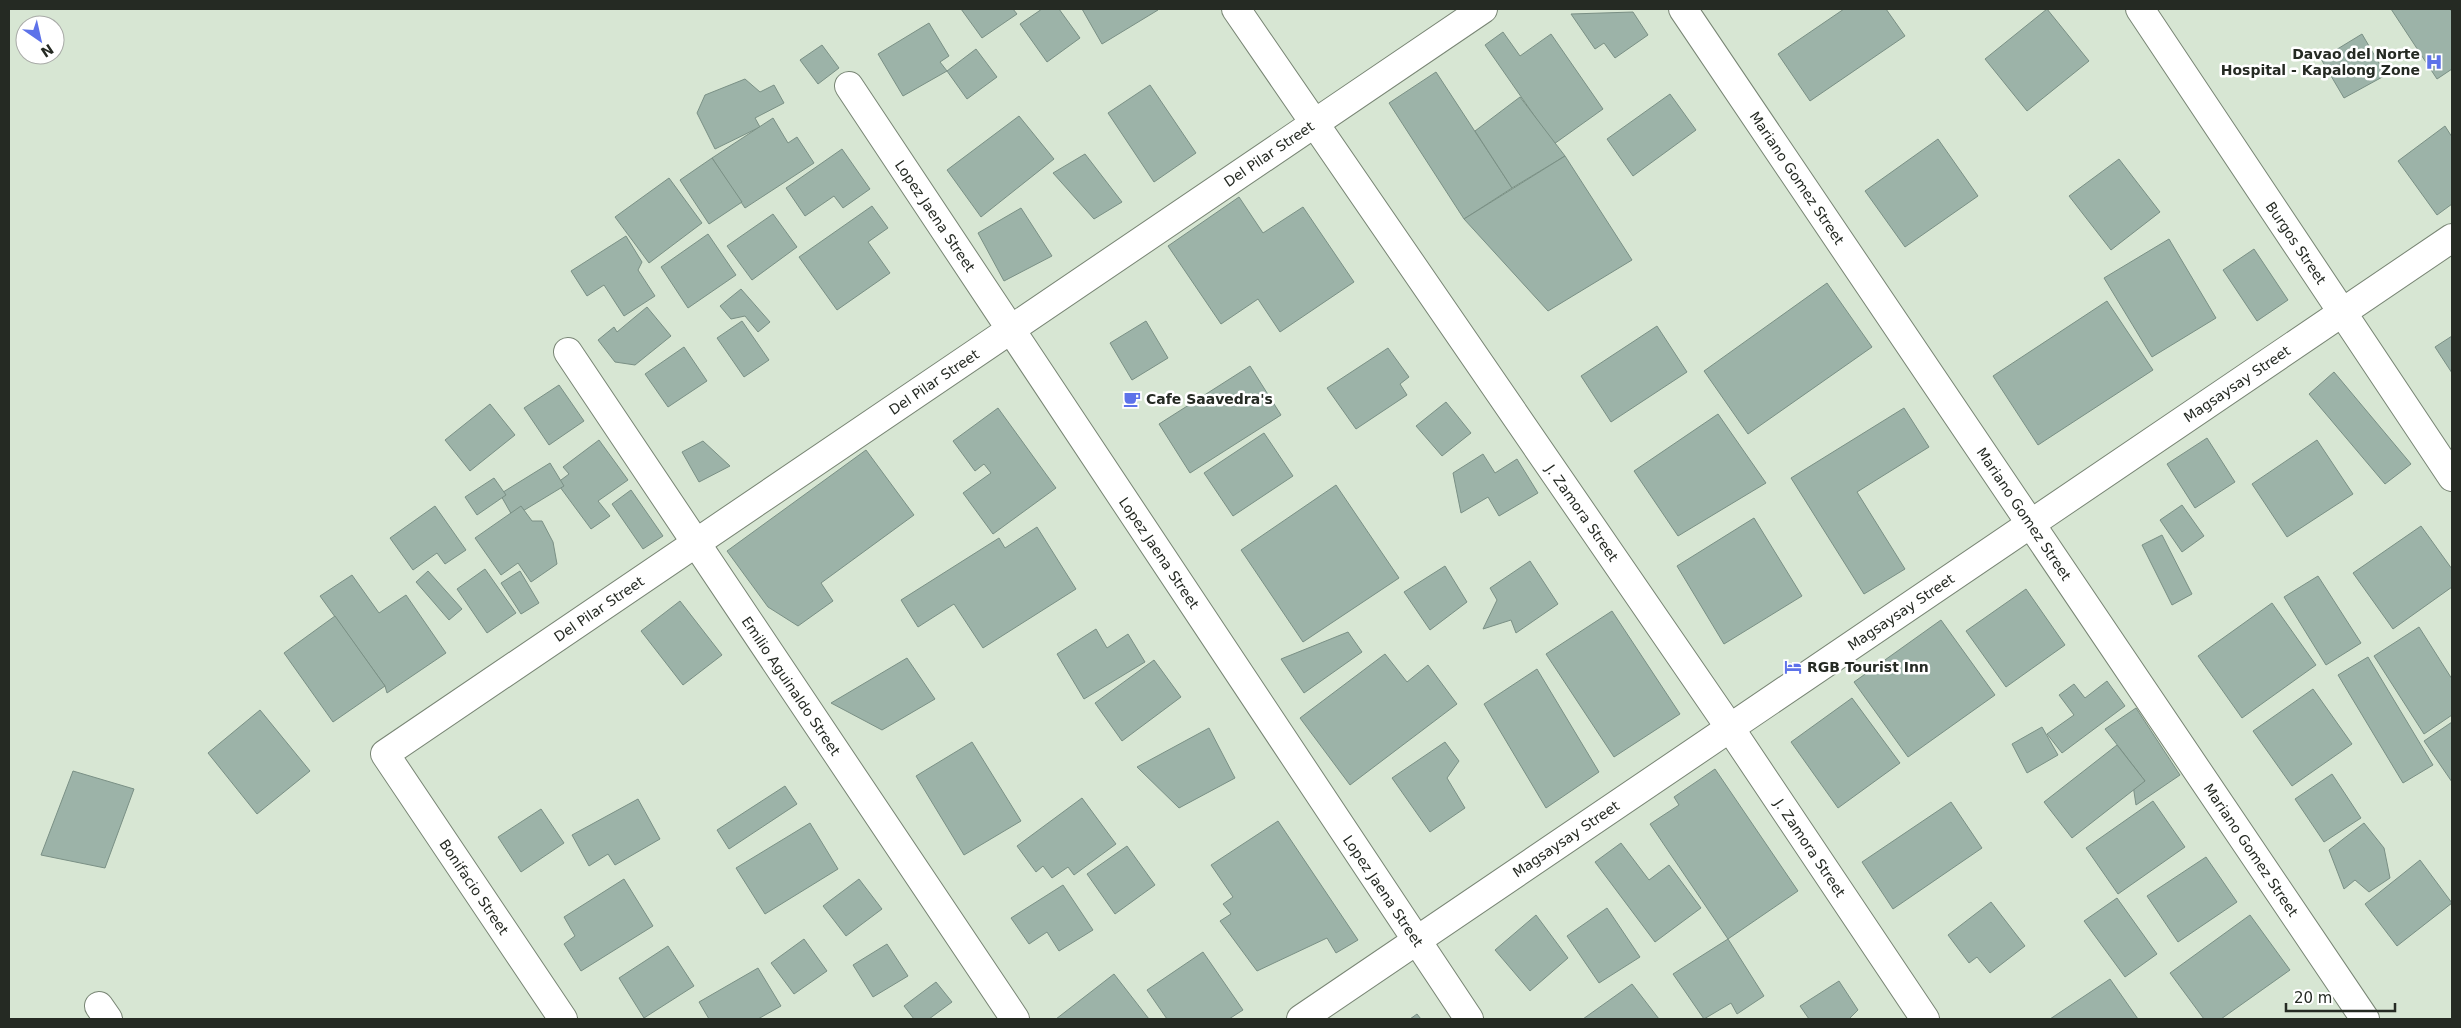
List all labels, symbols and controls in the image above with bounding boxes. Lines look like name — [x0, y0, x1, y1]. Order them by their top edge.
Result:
north arrow — [15, 15, 65, 65]
text: N — [38, 41, 57, 61]
place label: Davao del Norte Hospital - Kapalong Zone — [2221, 46, 2420, 78]
hospital icon: Davao del Norte Hospital - Kapalong Zone — [2424, 52, 2444, 72]
street label: Mariano Gomez Street — [1747, 109, 1848, 248]
street label: Del Pilar Street — [1221, 118, 1317, 190]
street label: Lopez Jaena Street — [892, 157, 979, 275]
street label: Burgos Street — [2263, 199, 2330, 288]
street label: Magsaysay Street — [2181, 342, 2294, 426]
street label: Del Pilar Street — [886, 346, 982, 418]
cafe icon: Cafe Saavedra's — [1122, 389, 1142, 409]
place label: Cafe Saavedra's — [1146, 391, 1273, 407]
street label: Mariano Gomez Street — [1974, 445, 2075, 584]
street label: J. Zamora Street — [1542, 461, 1622, 565]
street label: Lopez Jaena Street — [1116, 494, 1203, 612]
street label: Magsaysay Street — [1845, 570, 1958, 654]
street label: Del Pilar Street — [551, 573, 647, 645]
street label: Emilio Aguinaldo Street — [738, 613, 844, 759]
hotel icon: RGB Tourist Inn — [1783, 657, 1803, 677]
place label: RGB Tourist Inn — [1807, 659, 1929, 675]
street label: Mariano Gomez Street — [2201, 781, 2302, 920]
street label: J. Zamora Street — [1771, 795, 1849, 900]
street label: Magsaysay Street — [1510, 797, 1623, 881]
street label: Lopez Jaena Street — [1340, 832, 1427, 950]
street label: Bonifacio Street — [436, 836, 512, 938]
scale bar — [2286, 980, 2395, 1012]
text: 20 m — [2294, 989, 2332, 1007]

